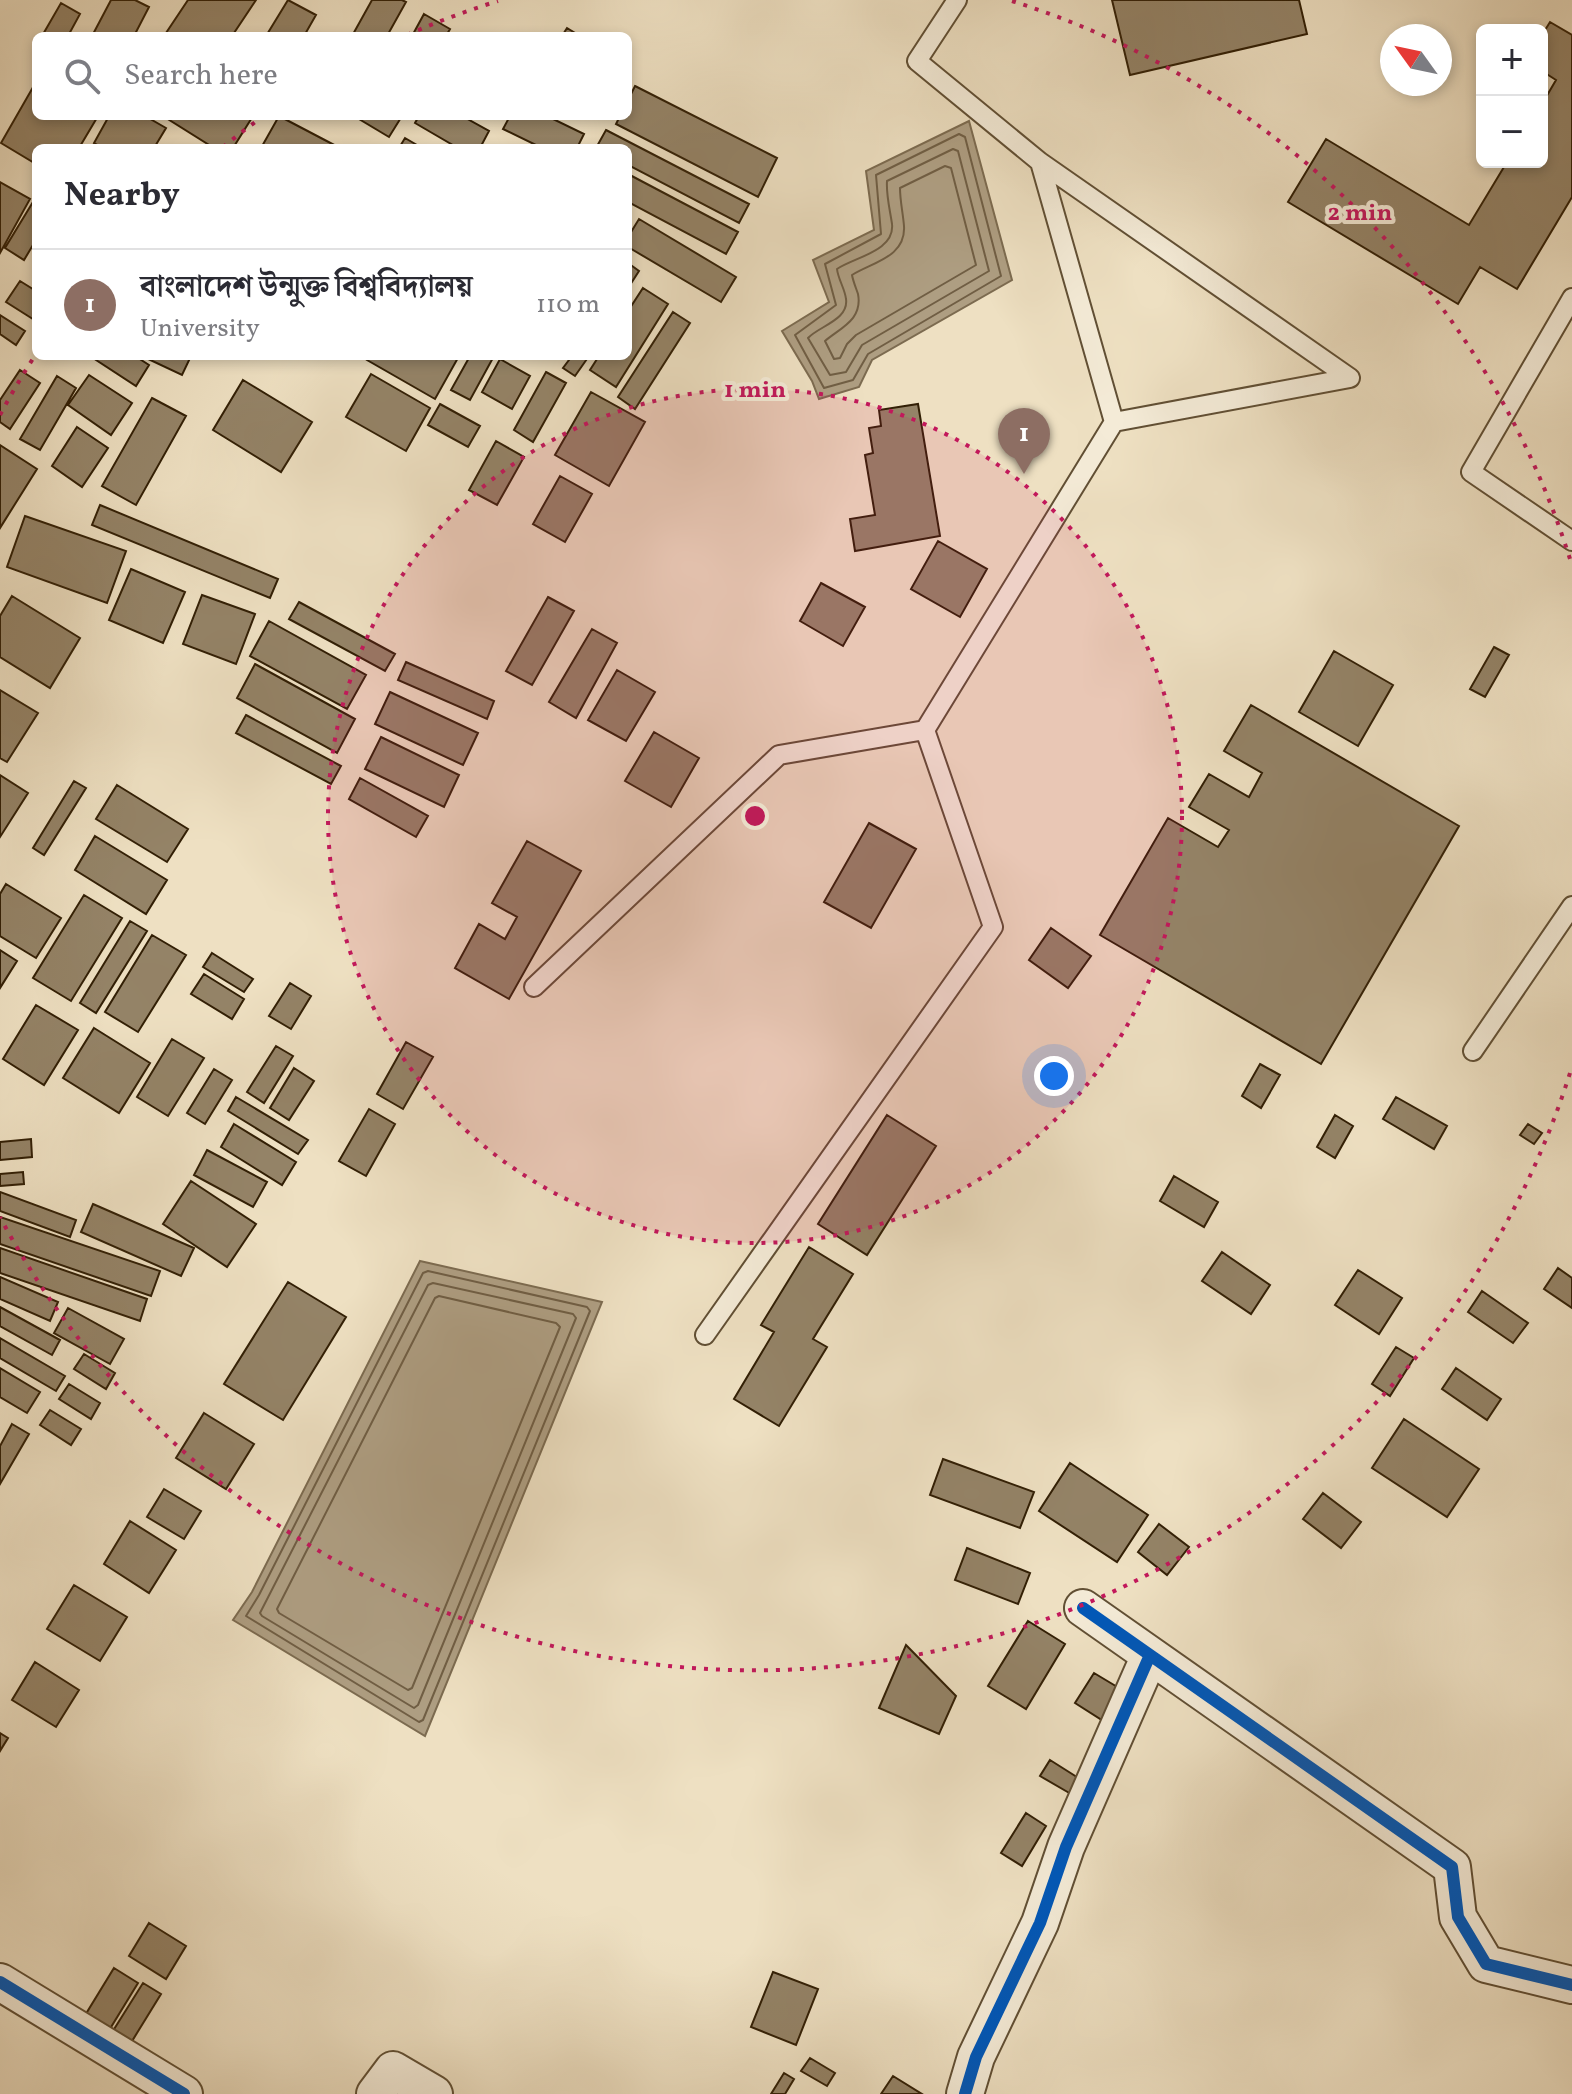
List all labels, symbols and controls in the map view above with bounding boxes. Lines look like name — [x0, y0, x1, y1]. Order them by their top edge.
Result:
north arrow — [1380, 24, 1452, 96]
map controls — [1476, 24, 1548, 168]
button: + — [1476, 24, 1548, 96]
search box — [32, 32, 632, 120]
icon: search — [60, 54, 104, 98]
text: Search here — [124, 55, 278, 97]
button: − — [1476, 96, 1548, 168]
text: Nearby — [64, 173, 180, 220]
text: 2 min — [1328, 197, 1393, 231]
text: বাংলাদেশ উন্মুক্ত বিশ্ববিদ্যালয় — [140, 267, 473, 309]
text: 1 — [85, 287, 95, 323]
text: 110 m — [536, 287, 600, 323]
text: University — [140, 311, 260, 347]
text: 1 min — [724, 374, 786, 408]
pin: 1 — [998, 408, 1050, 474]
centre of rings — [741, 802, 769, 830]
your location — [1034, 1056, 1074, 1096]

